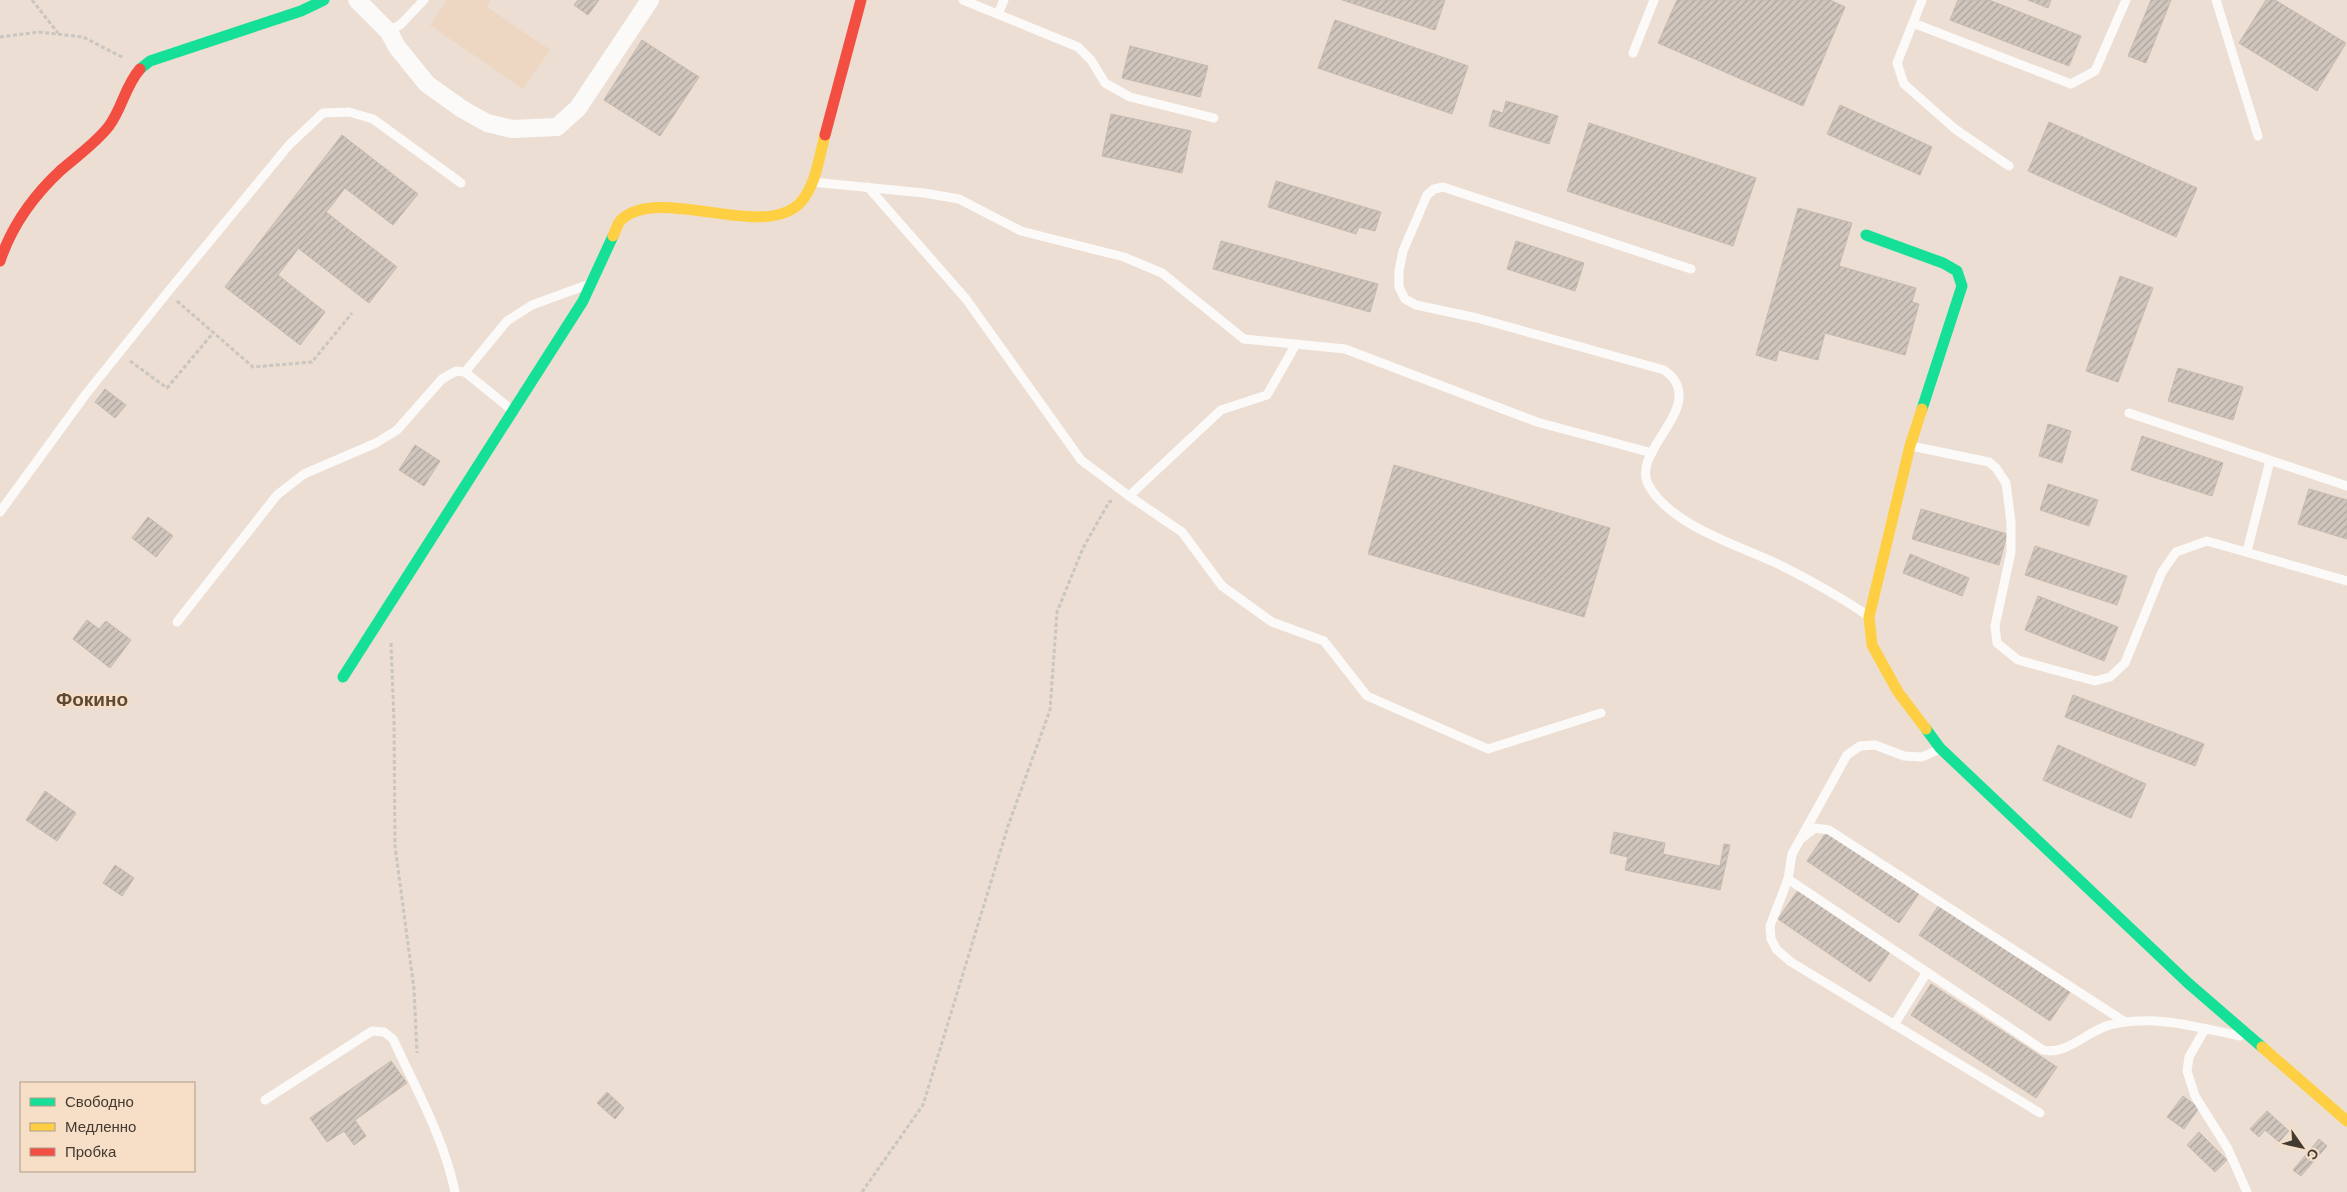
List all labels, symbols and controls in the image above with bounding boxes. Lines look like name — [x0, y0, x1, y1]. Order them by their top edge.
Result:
district label: Фокино — [56, 688, 128, 711]
legend — [20, 1082, 195, 1172]
text: Свободно — [65, 1093, 134, 1111]
text: Медленно — [65, 1118, 136, 1136]
north arrow — [2277, 1122, 2327, 1172]
text: Пробка — [65, 1143, 117, 1161]
text: С — [2303, 1146, 2322, 1163]

